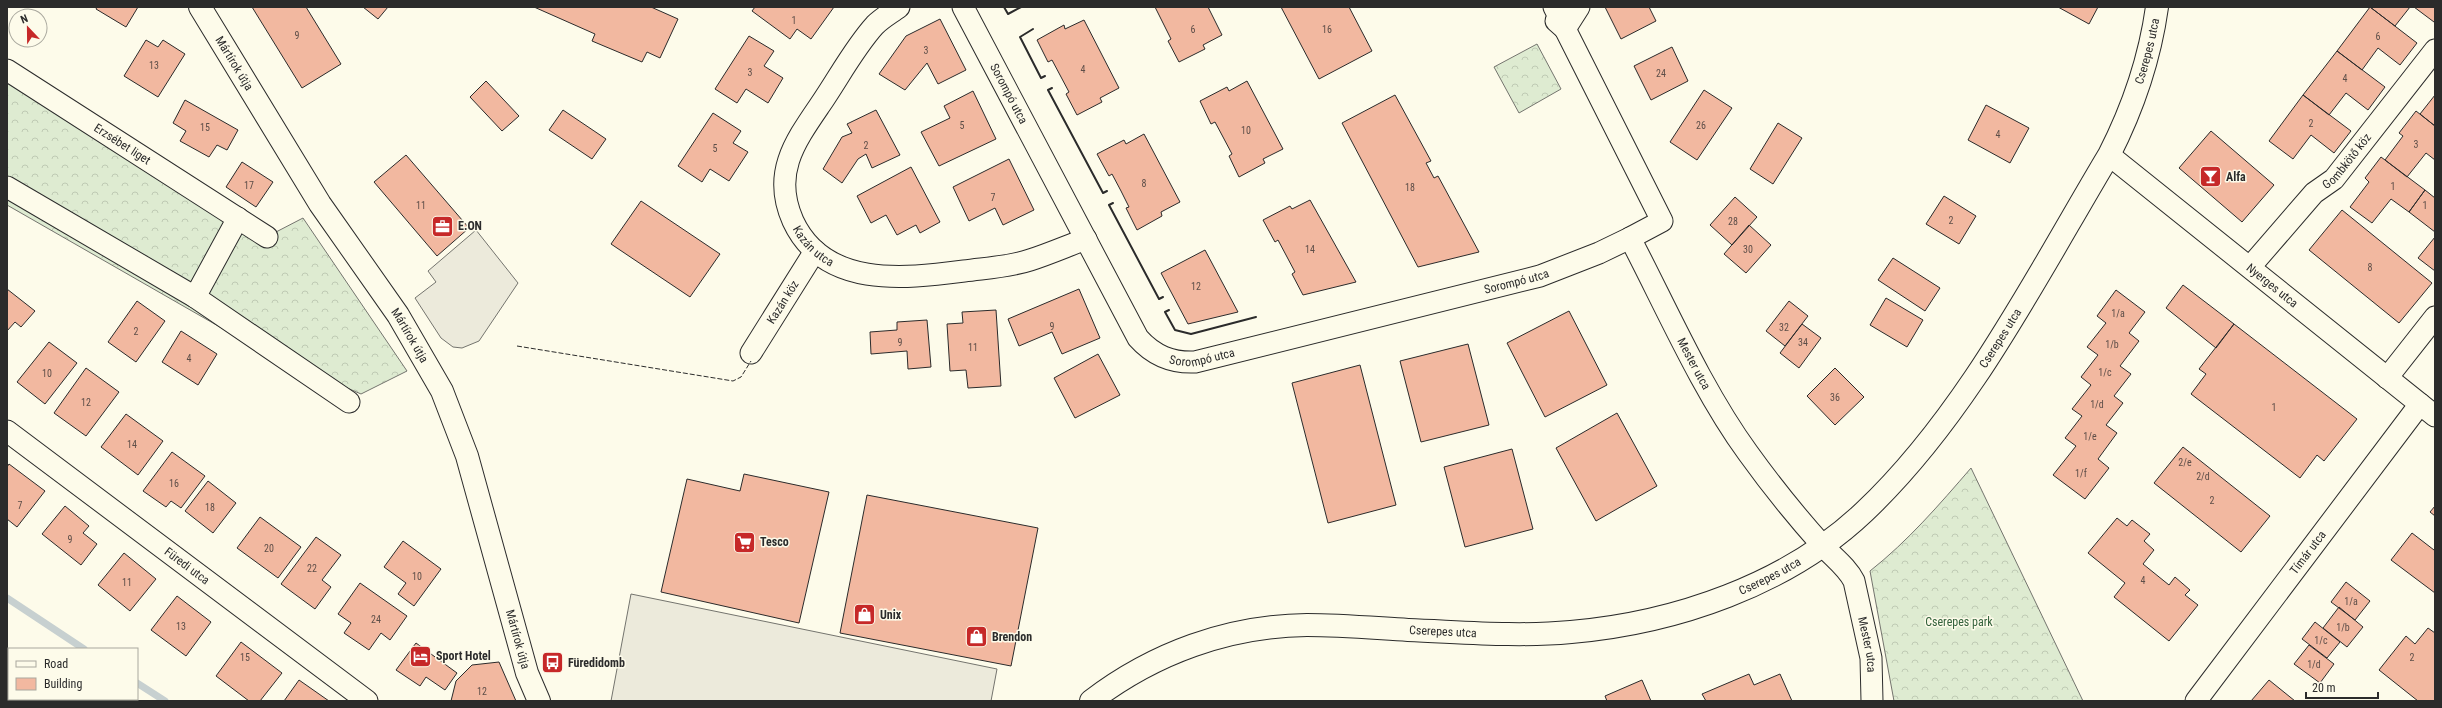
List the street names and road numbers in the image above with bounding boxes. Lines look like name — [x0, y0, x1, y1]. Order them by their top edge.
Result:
street label: Cserepes utca — [2132, 17, 2162, 86]
street label: Mártírok útja — [213, 34, 256, 93]
street label: Sorompó utca — [987, 61, 1031, 126]
street label: Erzsébet liget — [91, 121, 154, 168]
street label: Gombkötő köz — [2320, 131, 2374, 192]
street label: Kazán utca — [790, 223, 836, 269]
street label: Nyerges utca — [2244, 261, 2301, 311]
street label: Sorompó utca — [1483, 266, 1551, 297]
street label: Kazán köz — [764, 278, 802, 326]
street label: Mártírok útja — [388, 305, 431, 365]
street label: Cserepes utca — [1976, 306, 2024, 371]
street label: Mester utca — [1674, 336, 1713, 392]
street label: Sorompó utca — [1168, 345, 1236, 370]
street label: Tímár utca — [2287, 528, 2329, 577]
street label: Füredi utca — [162, 545, 213, 588]
street label: Cserepes utca — [1737, 555, 1804, 598]
street label: Mártírok útja — [503, 608, 533, 671]
street label: Mester utca — [1855, 615, 1878, 673]
street label: Cserepes utca — [1409, 623, 1477, 640]

